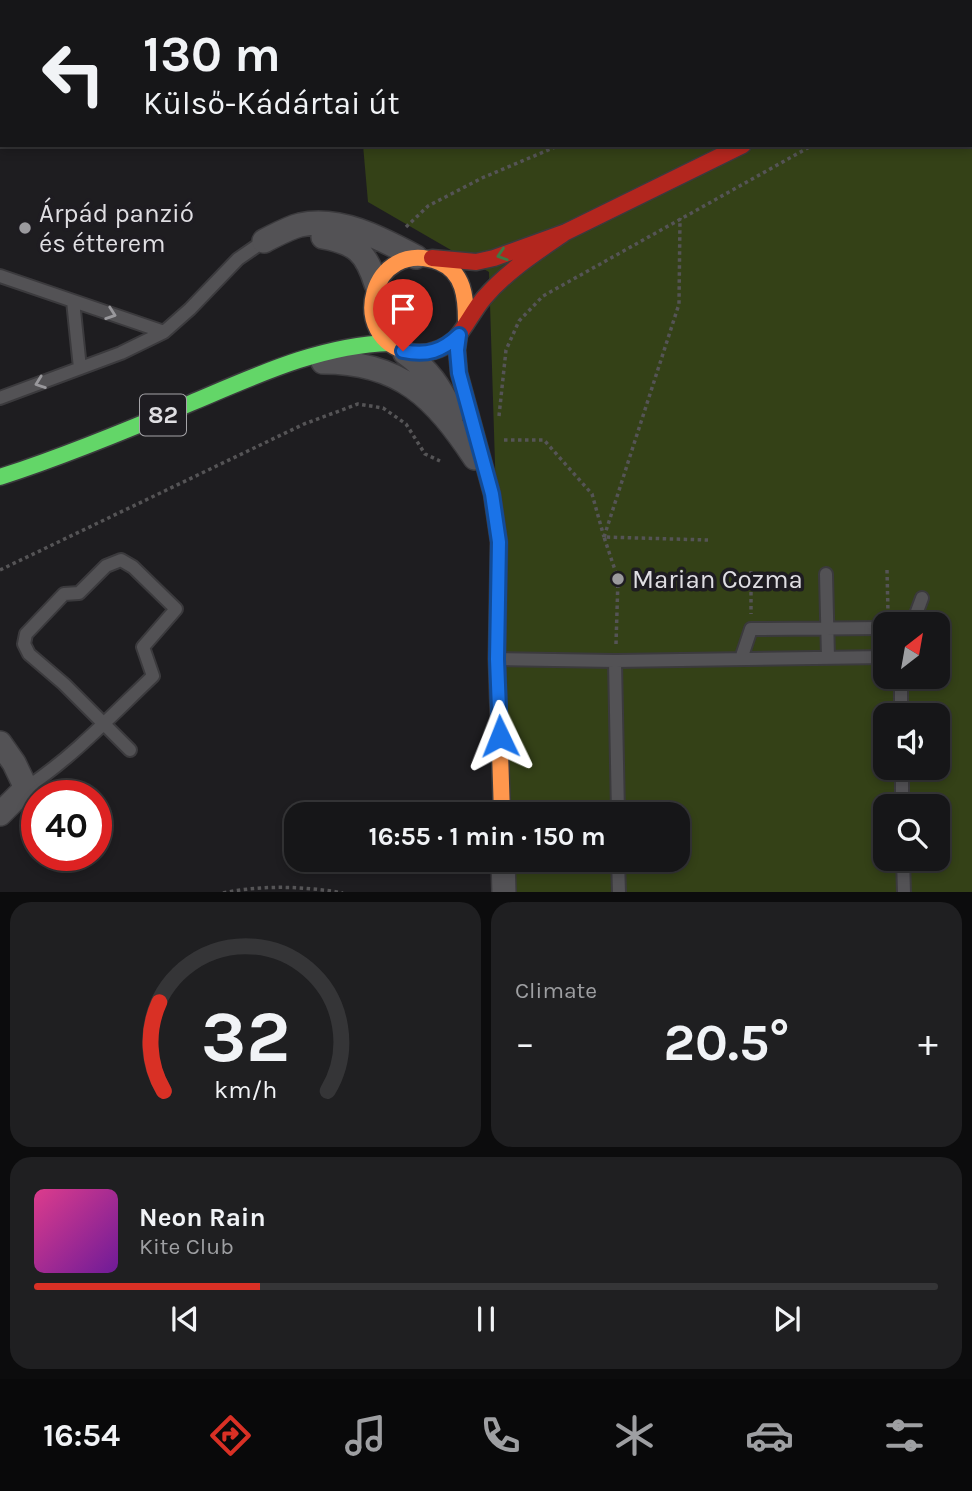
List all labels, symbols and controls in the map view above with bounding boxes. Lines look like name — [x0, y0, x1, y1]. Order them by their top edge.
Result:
text: 130 m — [143, 26, 281, 83]
icon: left — [28, 28, 119, 119]
text: Külső-Kádártai út — [143, 85, 400, 122]
place label: Árpád panzió és étterem — [39, 197, 194, 259]
marker: Árpád panzió és étterem — [17, 220, 33, 236]
one-way arrow — [496, 247, 508, 261]
pin — [373, 279, 433, 351]
icon: arrive — [384, 290, 422, 328]
one-way arrow — [104, 306, 117, 320]
one-way arrow — [35, 375, 47, 389]
road number: 82 — [140, 394, 186, 436]
place label: Marian Cozma — [632, 564, 803, 595]
marker: Marian Cozma — [610, 571, 626, 587]
north arrow — [873, 612, 950, 690]
map controls — [873, 612, 950, 871]
position arrow — [463, 699, 537, 773]
button: sound — [873, 703, 950, 780]
speed limit sign: 40 — [21, 780, 112, 871]
button: search — [873, 794, 950, 871]
text: 16:55 · 1 min · 150 m — [368, 821, 606, 852]
text: Climate — [515, 977, 597, 1004]
text: 32 — [201, 994, 290, 1079]
text: 20.5° — [664, 1012, 790, 1073]
text: − — [515, 1021, 535, 1066]
text: + — [918, 1021, 938, 1066]
text: km/h — [214, 1074, 277, 1103]
text: Neon Rain — [139, 1202, 266, 1233]
text: Kite Club — [139, 1233, 234, 1260]
icon: previous — [166, 1300, 204, 1338]
icon: pause — [467, 1300, 505, 1338]
icon: next — [768, 1300, 806, 1338]
icon: directions — [206, 1411, 255, 1460]
icon: music — [341, 1411, 390, 1460]
icon: phone — [476, 1411, 525, 1460]
icon: climate — [610, 1411, 659, 1460]
icon: car — [745, 1411, 794, 1460]
icon: filters — [880, 1411, 929, 1460]
text: 16:54 — [43, 1417, 120, 1454]

